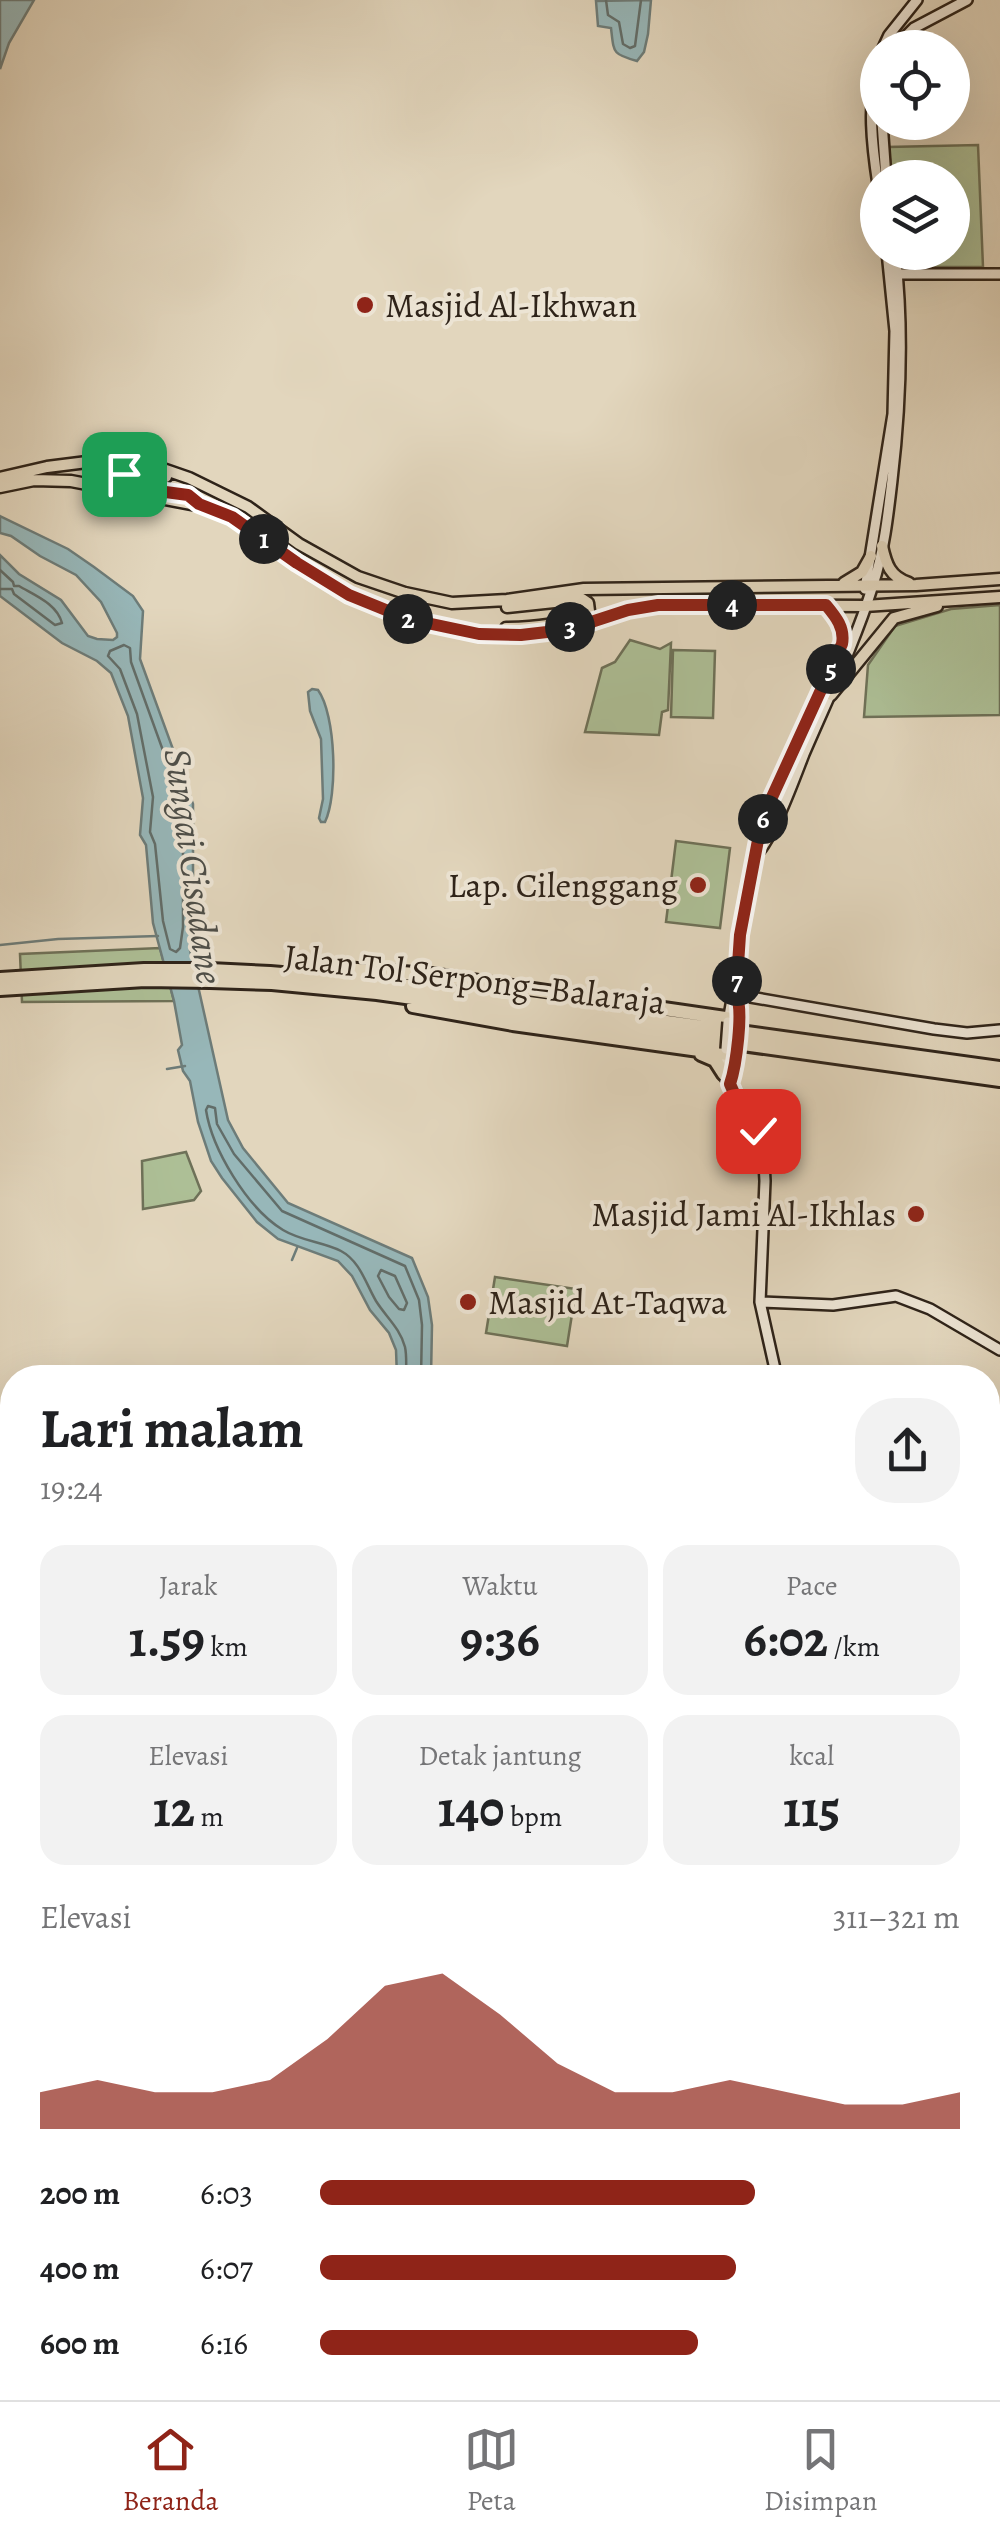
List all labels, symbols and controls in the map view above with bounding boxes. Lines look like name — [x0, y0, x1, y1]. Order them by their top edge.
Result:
map controls — [860, 30, 970, 270]
button: locate — [860, 30, 970, 140]
button: layers — [860, 160, 970, 270]
place label: Masjid Al-Ikhwan — [385, 281, 637, 329]
marker: Masjid Al-Ikhwan — [354, 294, 376, 316]
pin — [82, 432, 167, 517]
icon: arrive — [97, 447, 152, 502]
pin: 1 — [239, 514, 289, 564]
text: 1 — [259, 520, 269, 558]
pin: 4 — [707, 580, 757, 630]
text: 4 — [725, 586, 739, 624]
pin: 2 — [383, 594, 433, 644]
text: 2 — [401, 600, 415, 638]
pin: 3 — [545, 602, 595, 652]
text: 3 — [564, 608, 576, 646]
pin: 5 — [806, 644, 856, 694]
text: 5 — [825, 650, 837, 688]
water label: Sungai Cisadane — [152, 745, 236, 987]
pin: 6 — [738, 794, 788, 844]
text: 6 — [756, 800, 770, 838]
place label: Lap. Cilenggang — [448, 861, 678, 909]
marker: Lap. Cilenggang — [687, 874, 709, 896]
street label: Jalan Tol Serpong–Balaraja — [282, 932, 669, 1026]
pin: 7 — [712, 956, 762, 1006]
text: 7 — [731, 962, 743, 1000]
pin — [716, 1089, 801, 1174]
icon: check — [731, 1104, 786, 1159]
place label: Masjid Jami Al-Ikhlas — [591, 1190, 896, 1238]
marker: Masjid Jami Al-Ikhlas — [905, 1203, 927, 1225]
place label: Masjid At-Taqwa — [488, 1278, 728, 1326]
marker: Masjid At-Taqwa — [457, 1291, 479, 1313]
text: Lari malam — [40, 1391, 304, 1466]
button: share — [855, 1398, 960, 1503]
text: 19:24 — [40, 1466, 103, 1510]
text: Jarak — [159, 1567, 218, 1605]
text: Waktu — [462, 1567, 538, 1605]
text: Pace — [786, 1567, 838, 1605]
text: 1.59 — [129, 1605, 205, 1673]
text: 9:36 — [460, 1605, 540, 1673]
text: 6:02 — [743, 1605, 828, 1673]
text: km — [205, 1628, 248, 1666]
text: /km — [828, 1628, 880, 1666]
text: Elevasi — [148, 1737, 228, 1775]
text: Detak jantung — [418, 1737, 582, 1775]
text: kcal — [789, 1737, 834, 1775]
text: 12 — [153, 1775, 195, 1843]
text: 140 — [438, 1775, 504, 1843]
text: 115 — [783, 1775, 840, 1843]
text: m — [195, 1798, 224, 1836]
text: bpm — [504, 1798, 562, 1836]
text: Elevasi — [40, 1895, 132, 1939]
text: 311–321 m — [833, 1895, 960, 1939]
text: 200 m — [40, 2171, 120, 2215]
text: 6:03 — [200, 2171, 253, 2215]
text: 400 m — [40, 2246, 120, 2290]
text: 6:07 — [200, 2246, 253, 2290]
text: 600 m — [40, 2321, 120, 2365]
text: 6:16 — [200, 2321, 248, 2365]
tab: Beranda — [123, 2422, 219, 2520]
tab: Peta — [464, 2422, 519, 2520]
tab: Disimpan — [764, 2422, 877, 2520]

